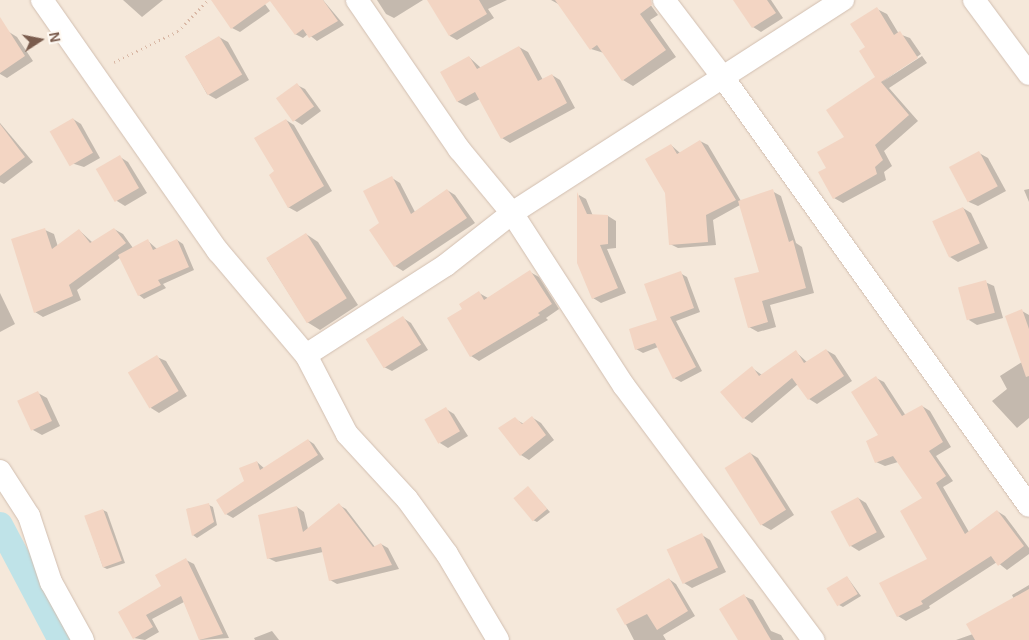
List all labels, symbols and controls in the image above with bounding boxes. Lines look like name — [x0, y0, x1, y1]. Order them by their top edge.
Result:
north arrow — [15, 15, 65, 65]
text: N — [46, 31, 64, 44]

